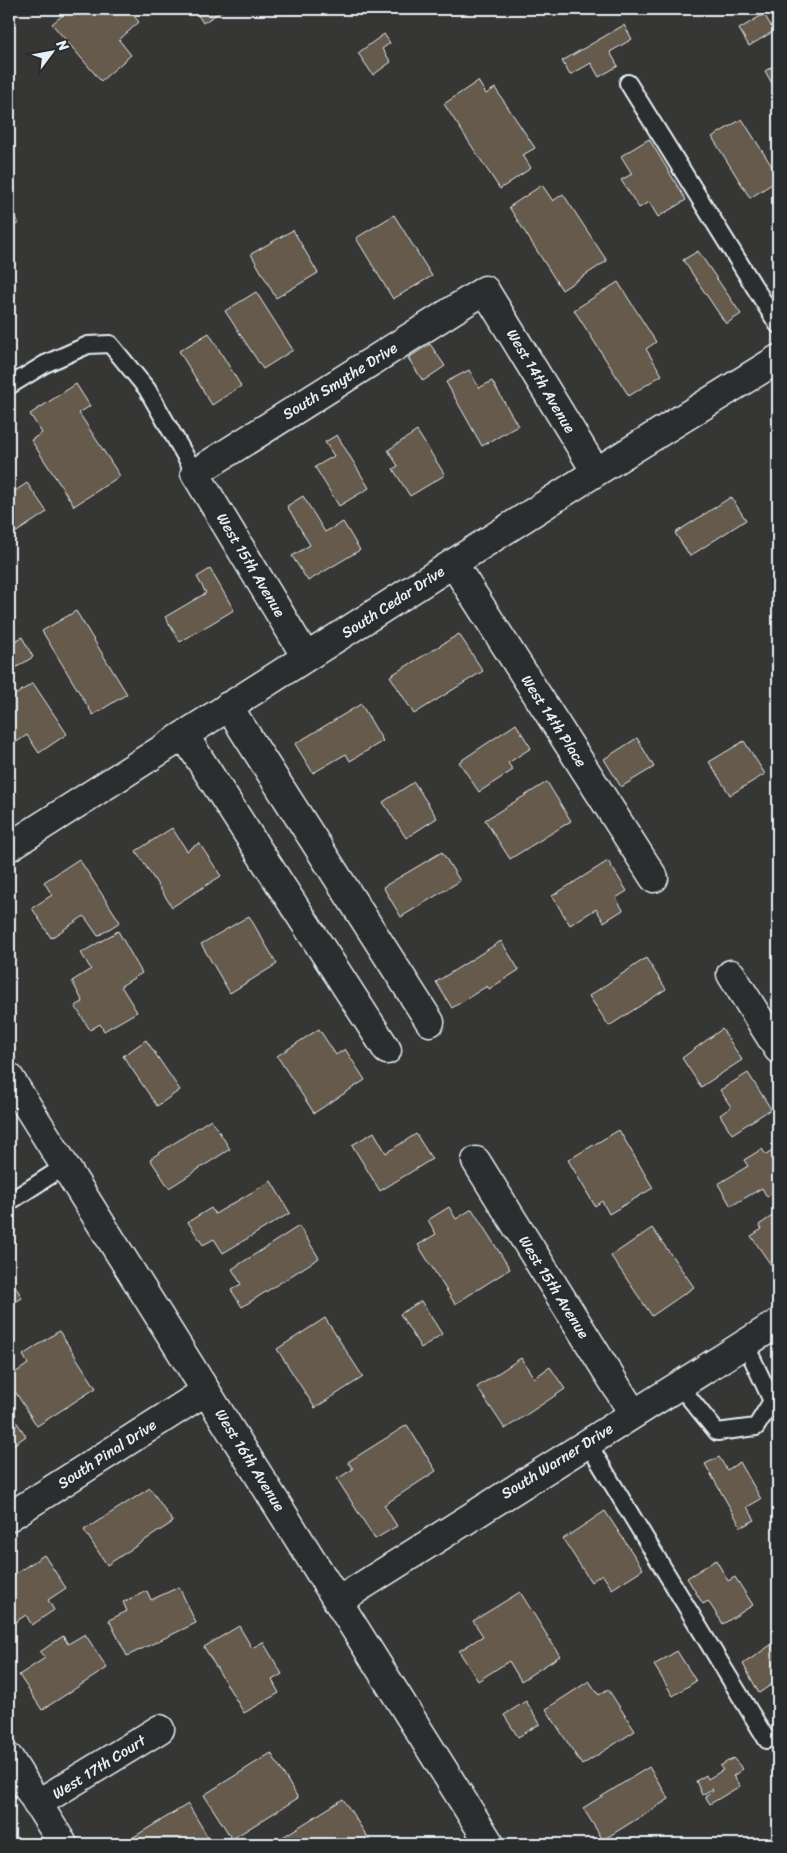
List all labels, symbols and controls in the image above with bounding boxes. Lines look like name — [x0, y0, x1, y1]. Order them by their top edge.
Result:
north arrow — [28, 28, 78, 78]
text: N — [49, 34, 76, 56]
street label: West 14th Avenue — [499, 324, 583, 438]
street label: South Smythe Drive — [277, 335, 403, 427]
street label: West 15th Avenue — [209, 508, 293, 622]
street label: South Cedar Drive — [336, 559, 450, 645]
street label: West 14th Place — [514, 669, 594, 773]
street label: West 15th Avenue — [512, 1230, 596, 1344]
street label: West 16th Avenue — [208, 1403, 292, 1517]
street label: South Pinal Drive — [52, 1412, 162, 1496]
street label: South Warner Drive — [496, 1416, 618, 1506]
street label: West 17th Court — [47, 1727, 152, 1806]

